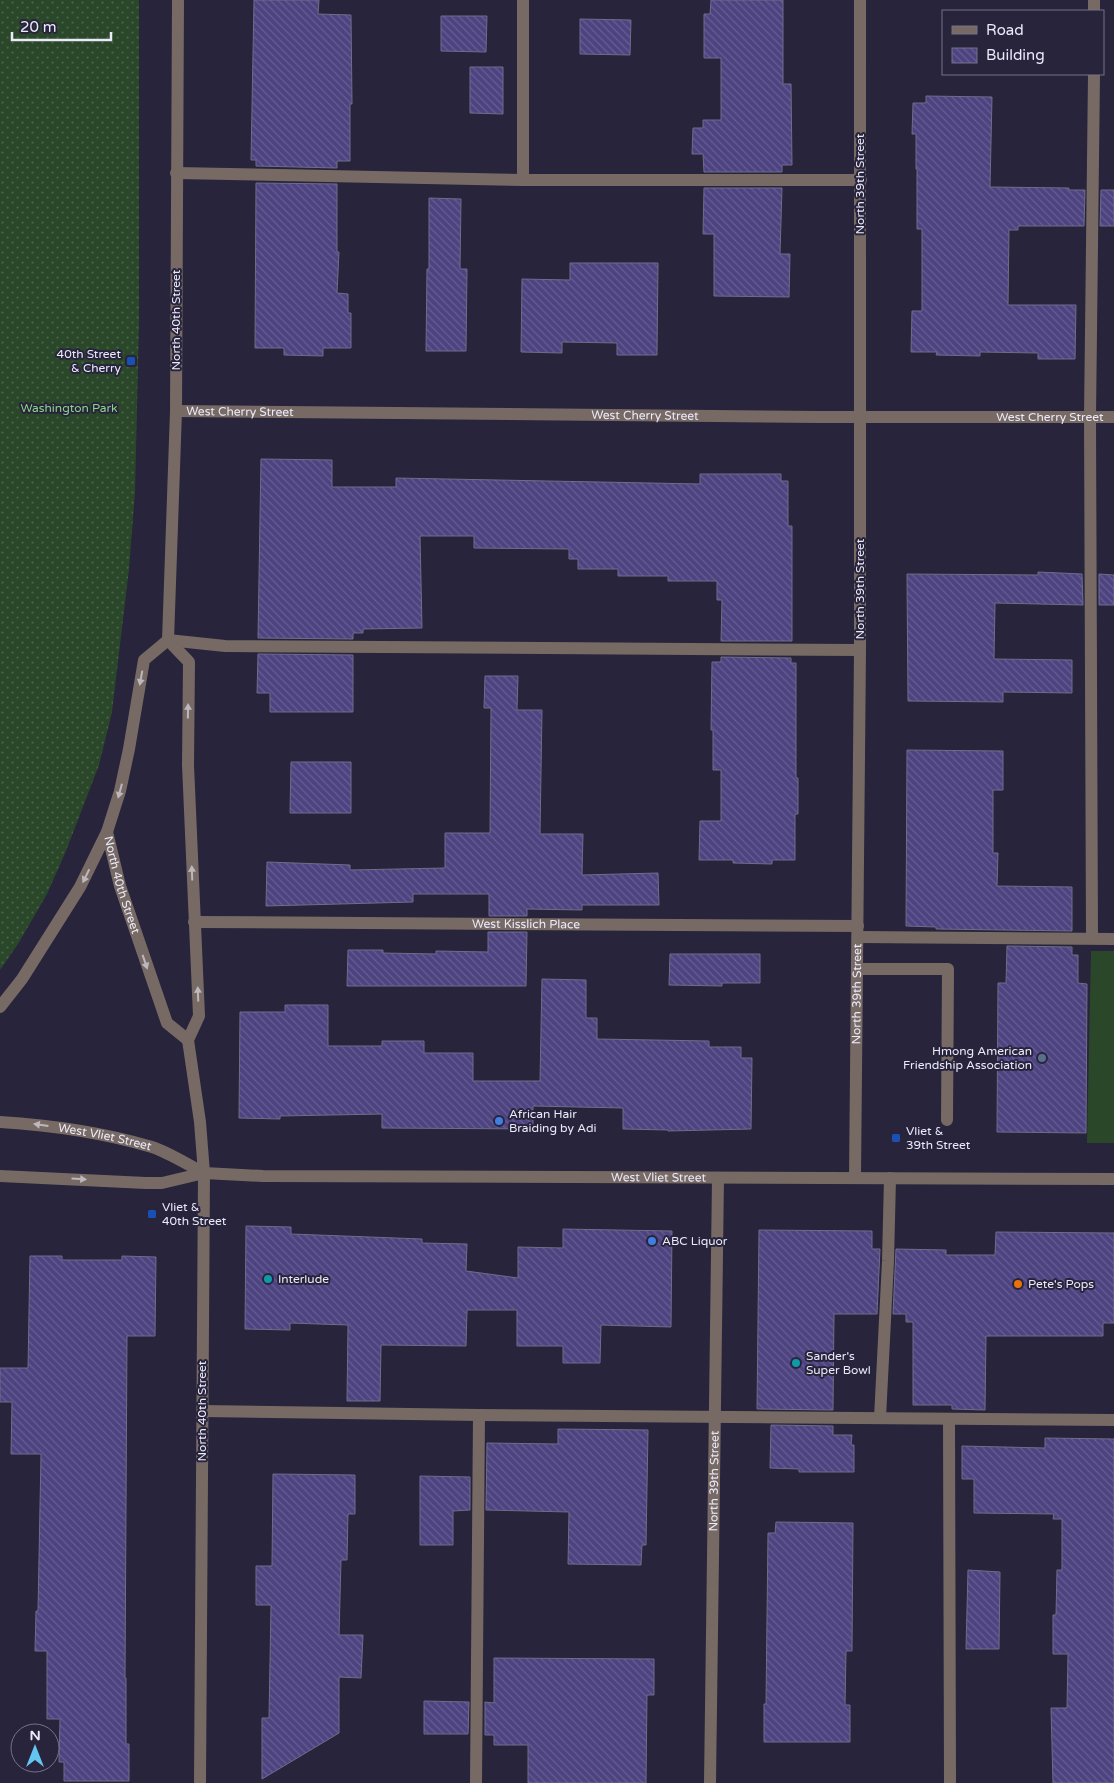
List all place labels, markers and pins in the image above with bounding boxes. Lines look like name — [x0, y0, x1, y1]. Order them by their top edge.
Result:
place label: 40th Street & Cherry — [57, 347, 122, 375]
marker: 40th Street & Cherry — [125, 355, 137, 367]
place label: Hmong American Friendship Association — [903, 1044, 1032, 1072]
marker: Hmong American Friendship Association — [1036, 1052, 1048, 1064]
place label: African Hair Braiding by Adi — [509, 1107, 597, 1135]
marker: African Hair Braiding by Adi — [493, 1115, 505, 1127]
place label: Vliet & 39th Street — [906, 1124, 971, 1152]
marker: Vliet & 39th Street — [890, 1132, 902, 1144]
place label: Vliet & 40th Street — [162, 1200, 227, 1228]
marker: Vliet & 40th Street — [146, 1208, 158, 1220]
place label: ABC Liquor — [662, 1234, 728, 1248]
marker: ABC Liquor — [646, 1235, 658, 1247]
place label: Interlude — [278, 1272, 329, 1286]
marker: Interlude — [262, 1273, 274, 1285]
place label: Pete's Pops — [1028, 1277, 1094, 1291]
marker: Pete's Pops — [1012, 1278, 1024, 1290]
place label: Sander's Super Bowl — [806, 1349, 871, 1377]
marker: Sander's Super Bowl — [790, 1357, 802, 1369]

